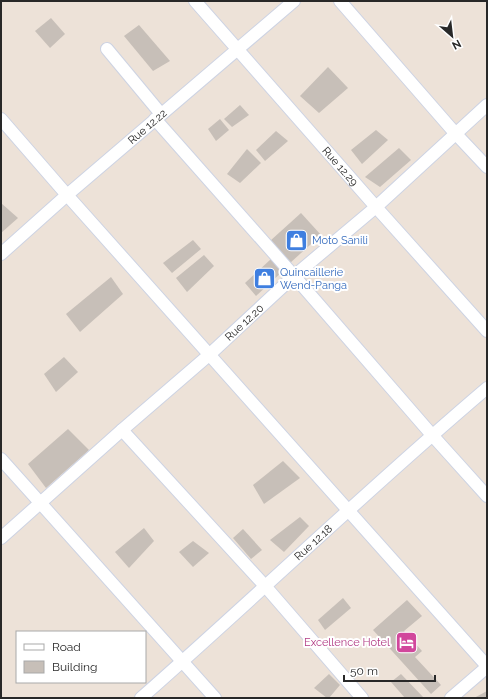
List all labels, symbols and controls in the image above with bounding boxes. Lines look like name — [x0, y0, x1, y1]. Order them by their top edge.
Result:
north arrow — [432, 16, 472, 56]
text: N — [450, 37, 463, 52]
street label: Rue 12.22 — [125, 106, 170, 147]
street label: Rue 12.29 — [319, 144, 360, 189]
shop icon: Moto Sanili — [284, 227, 310, 253]
place label: Moto Sanili — [312, 234, 368, 247]
shop icon: Quincaillerie Wend-Panga — [251, 265, 277, 291]
place label: Quincaillerie Wend-Panga — [280, 266, 347, 292]
street label: Rue 12.20 — [222, 301, 267, 344]
street label: Rue 12.18 — [292, 522, 335, 563]
hotel icon: Excellence Hotel — [393, 629, 419, 655]
legend — [16, 631, 146, 683]
place label: Excellence Hotel — [304, 636, 390, 649]
text: Road — [52, 640, 81, 654]
scale bar — [344, 657, 435, 683]
text: Building — [52, 660, 98, 674]
text: 50 m — [350, 664, 378, 678]

